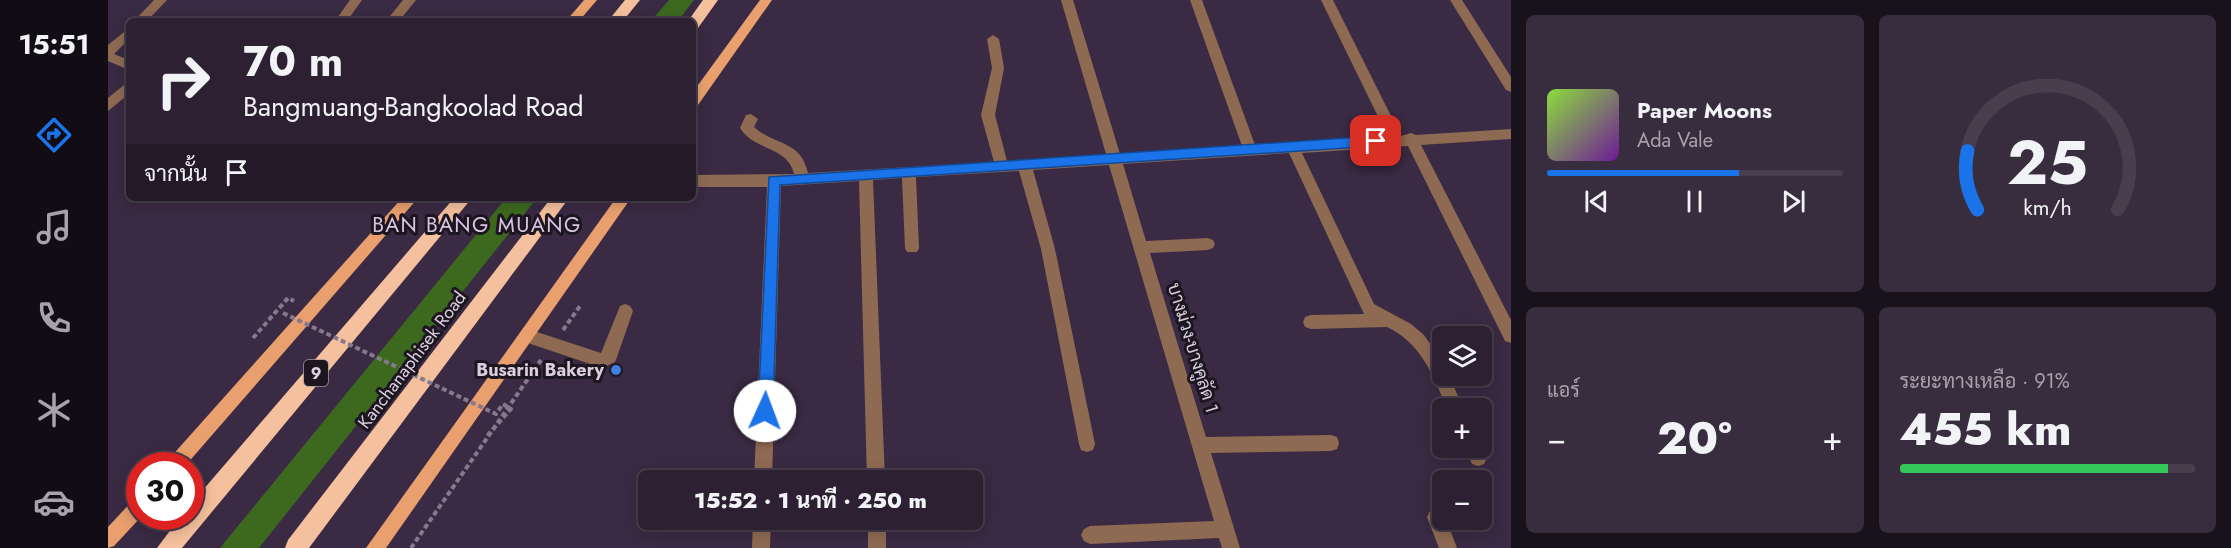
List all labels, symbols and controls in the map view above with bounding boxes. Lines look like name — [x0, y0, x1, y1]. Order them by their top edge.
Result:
text: 15:51 — [18, 25, 90, 64]
text: 70 m — [243, 31, 343, 92]
icon: right — [144, 42, 222, 120]
text: Bangmuang-Bangkoolad Road — [243, 87, 584, 126]
text: Paper Moons — [1637, 94, 1772, 126]
icon: directions — [33, 114, 75, 156]
pin — [1350, 115, 1401, 166]
text: 25 — [2007, 118, 2088, 208]
icon: arrive — [1359, 124, 1392, 157]
text: Ada Vale — [1637, 126, 1713, 155]
icon: arrive — [220, 156, 253, 189]
text: จากนั้น — [144, 157, 208, 189]
icon: previous — [1580, 185, 1613, 218]
icon: pause — [1678, 185, 1711, 218]
icon: next — [1777, 185, 1810, 218]
text: km/h — [2023, 193, 2071, 224]
icon: music — [33, 206, 75, 248]
district label: BAN BANG MUANG — [372, 210, 582, 240]
street label: บางม่วง-บางคูลัด 1 — [1161, 280, 1225, 416]
street label: Kanchanaphisek Road — [352, 286, 472, 434]
icon: phone — [33, 297, 75, 339]
map controls — [1432, 326, 1492, 530]
button: layers — [1432, 326, 1492, 386]
place label: Busarin Bakery — [476, 357, 605, 383]
road number: 9 — [304, 360, 328, 386]
marker: Busarin Bakery — [609, 363, 623, 377]
text: ระยะทางเหลือ · 91% — [1900, 367, 2070, 396]
text: แอร์ — [1547, 376, 1580, 405]
position arrow — [733, 379, 797, 443]
icon: climate — [33, 389, 75, 431]
text: 455 km — [1900, 397, 2071, 462]
button: + — [1432, 398, 1492, 458]
text: 20° — [1657, 406, 1732, 471]
text: − — [1547, 415, 1566, 462]
text: + — [1822, 415, 1843, 462]
speed limit sign: 30 — [126, 452, 204, 530]
button: − — [1432, 470, 1492, 530]
icon: car — [33, 481, 75, 523]
text: 15:52 · 1 นาที · 250 m — [694, 484, 927, 516]

